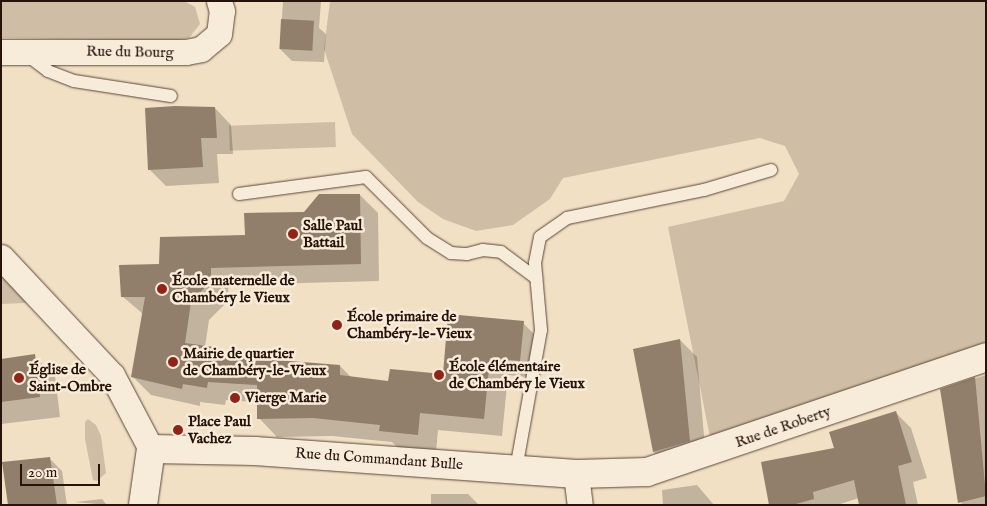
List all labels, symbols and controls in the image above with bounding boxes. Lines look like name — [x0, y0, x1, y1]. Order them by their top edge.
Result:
street label: Rue du Bourg — [86, 42, 174, 62]
place label: Salle Paul Battail — [303, 216, 362, 251]
marker: Salle Paul Battail — [287, 228, 299, 240]
place label: École maternelle de Chambéry le Vieux — [172, 271, 295, 306]
marker: École maternelle de Chambéry le Vieux — [156, 283, 168, 295]
place label: École primaire de Chambéry-le-Vieux — [347, 307, 472, 342]
marker: École primaire de Chambéry-le-Vieux — [331, 319, 343, 331]
place label: Mairie de quartier de Chambéry-le-Vieux — [183, 344, 326, 379]
marker: Mairie de quartier de Chambéry-le-Vieux — [167, 356, 179, 368]
place label: École élémentaire de Chambéry le Vieux — [449, 357, 585, 392]
place label: Église de Saint-Ombre — [29, 360, 112, 395]
marker: École élémentaire de Chambéry le Vieux — [433, 369, 445, 381]
marker: Église de Saint-Ombre — [13, 372, 25, 384]
place label: Vierge Marie — [245, 389, 326, 407]
marker: Vierge Marie — [229, 392, 241, 404]
street label: Rue de Roberty — [733, 402, 833, 452]
place label: Place Paul Vachez — [188, 412, 251, 447]
marker: Place Paul Vachez — [172, 424, 184, 436]
street label: Rue du Commandant Bulle — [294, 444, 464, 474]
scale bar — [22, 454, 102, 486]
text: 20 m — [28, 463, 57, 482]

